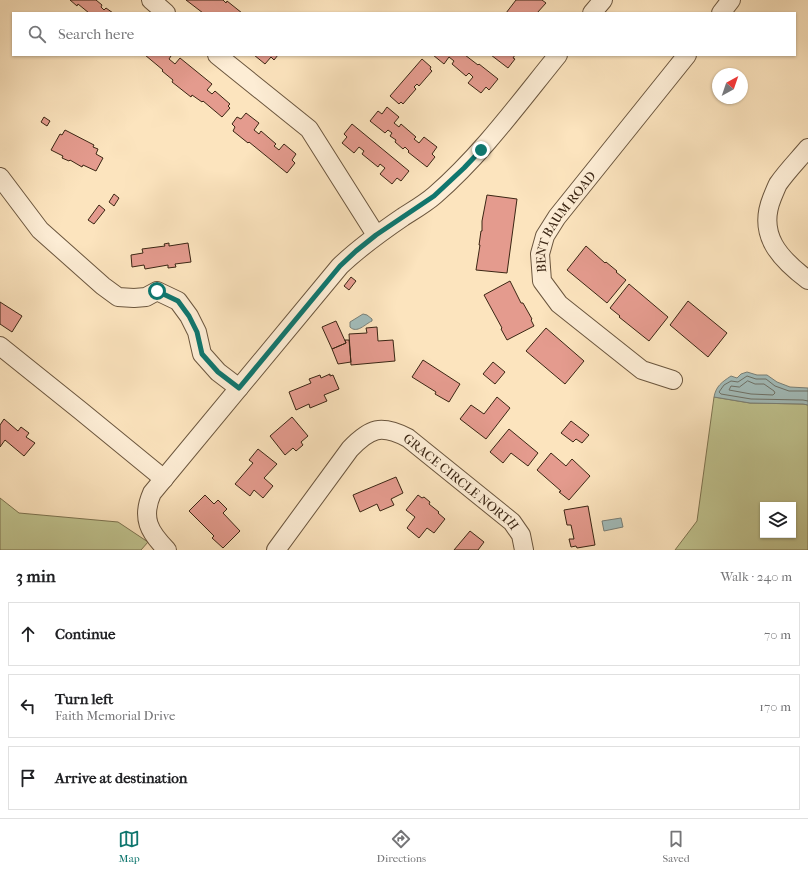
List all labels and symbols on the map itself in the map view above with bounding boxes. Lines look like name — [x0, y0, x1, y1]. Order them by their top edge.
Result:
north arrow — [712, 68, 748, 104]
route end — [472, 141, 490, 159]
street label: BENT BAUM ROAD — [532, 168, 599, 273]
route start — [148, 282, 166, 300]
street label: GRACE CIRCLE NORTH — [401, 430, 522, 532]

